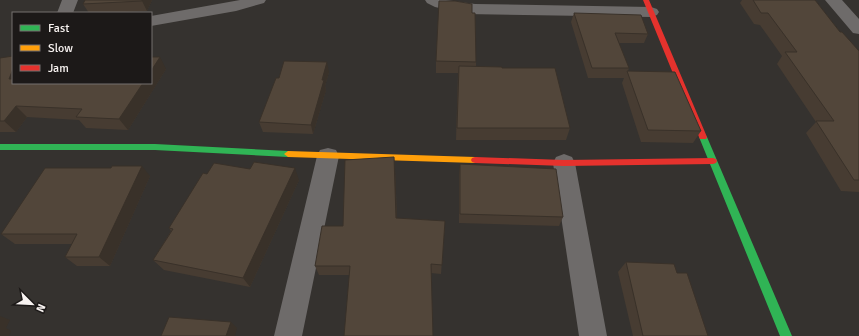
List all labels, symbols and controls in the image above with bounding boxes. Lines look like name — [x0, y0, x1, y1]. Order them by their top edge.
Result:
legend — [12, 12, 152, 84]
text: Fast — [48, 21, 69, 36]
text: Slow — [48, 41, 73, 56]
text: Jam — [48, 61, 69, 76]
north arrow — [12, 284, 52, 324]
text: N — [33, 302, 48, 314]

